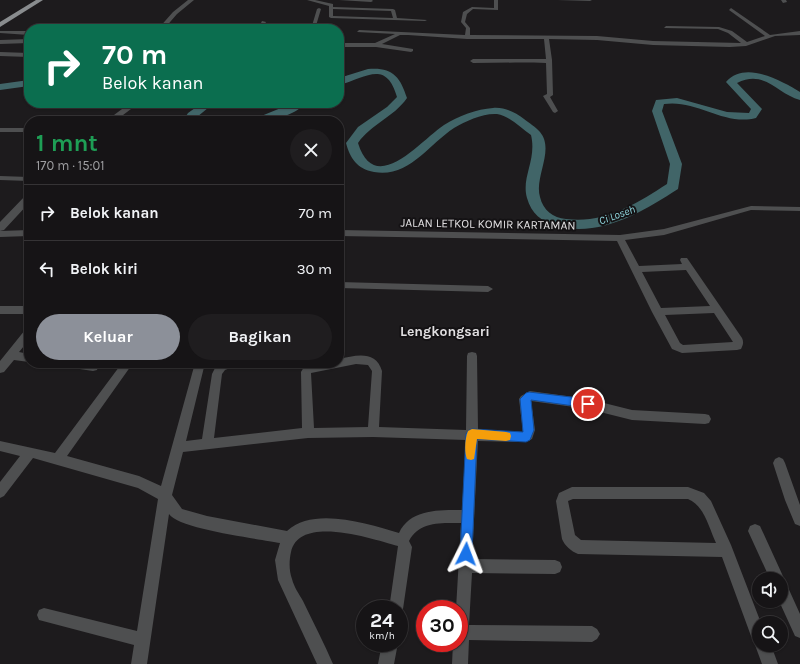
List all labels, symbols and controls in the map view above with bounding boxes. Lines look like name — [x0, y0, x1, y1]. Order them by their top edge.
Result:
text: 70 m — [102, 38, 167, 71]
icon: right — [36, 40, 88, 92]
text: Belok kanan — [102, 72, 203, 94]
text: 1 mnt — [36, 129, 98, 157]
button: close — [290, 129, 332, 171]
text: 170 m · 15:01 — [36, 158, 105, 173]
icon: right — [36, 202, 58, 224]
water label: Ci Loseh — [597, 202, 637, 228]
text: Belok kanan — [70, 204, 159, 222]
text: 70 m — [298, 204, 332, 222]
street label: JALAN LETKOL KOMIR KARTAMAN — [400, 215, 576, 233]
icon: left — [36, 258, 58, 280]
text: Belok kiri — [70, 260, 138, 278]
text: 30 m — [297, 260, 332, 278]
button: Keluar — [36, 314, 180, 360]
button: Bagikan — [188, 314, 332, 360]
district label: Lengkongsari — [400, 323, 490, 340]
pin — [571, 387, 605, 421]
icon: arrive — [577, 393, 599, 415]
position arrow — [445, 533, 487, 575]
map controls — [752, 572, 788, 652]
button: sound — [752, 572, 788, 608]
speed limit sign: 30 — [416, 600, 468, 652]
text: 24 — [370, 609, 394, 632]
button: search — [752, 616, 788, 652]
text: km/h — [369, 630, 395, 642]

